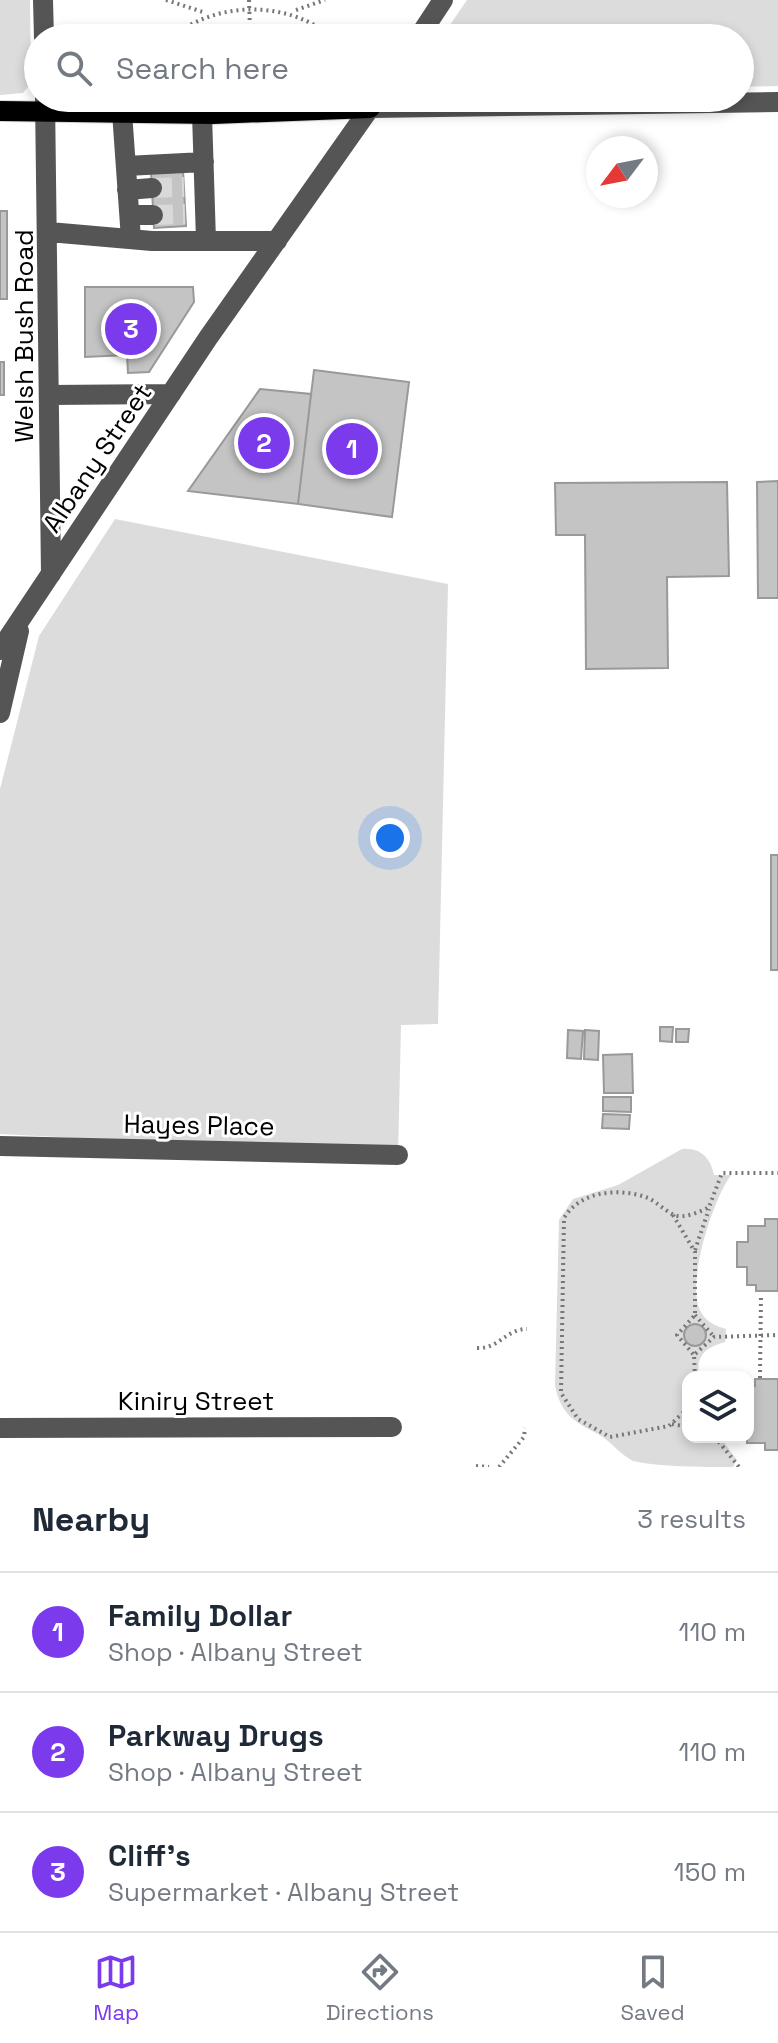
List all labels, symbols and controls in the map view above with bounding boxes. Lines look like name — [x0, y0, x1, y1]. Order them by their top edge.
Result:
search box — [24, 24, 754, 112]
icon: search — [52, 46, 96, 90]
text: Search here — [116, 49, 289, 88]
north arrow — [586, 136, 658, 208]
street label: Welsh Bush Road — [7, 229, 41, 443]
pin: 3 — [105, 299, 157, 359]
street label: Albany Street — [35, 377, 159, 539]
pin: 2 — [238, 413, 290, 473]
pin: 1 — [326, 419, 378, 479]
your location — [370, 818, 410, 858]
street label: Hayes Place — [123, 1107, 275, 1143]
map controls — [682, 1371, 754, 1443]
button: layers — [682, 1371, 754, 1443]
street label: Kiniry Street — [118, 1384, 274, 1418]
text: Nearby — [32, 1498, 150, 1541]
text: 3 results — [637, 1502, 746, 1536]
text: Family Dollar — [108, 1596, 292, 1635]
text: 1 — [52, 1615, 64, 1649]
text: 110 m — [679, 1615, 746, 1649]
text: Shop · Albany Street — [108, 1635, 363, 1669]
text: Parkway Drugs — [108, 1716, 324, 1755]
text: 2 — [50, 1735, 66, 1769]
text: 110 m — [679, 1735, 746, 1769]
text: Shop · Albany Street — [108, 1755, 363, 1789]
text: Cliff's — [108, 1836, 191, 1875]
text: 3 — [50, 1855, 66, 1889]
text: 150 m — [674, 1855, 746, 1889]
text: Supermarket · Albany Street — [108, 1875, 459, 1909]
tab: Map — [93, 1950, 139, 2026]
tab: Directions — [326, 1950, 434, 2026]
tab: Saved — [620, 1950, 685, 2026]

